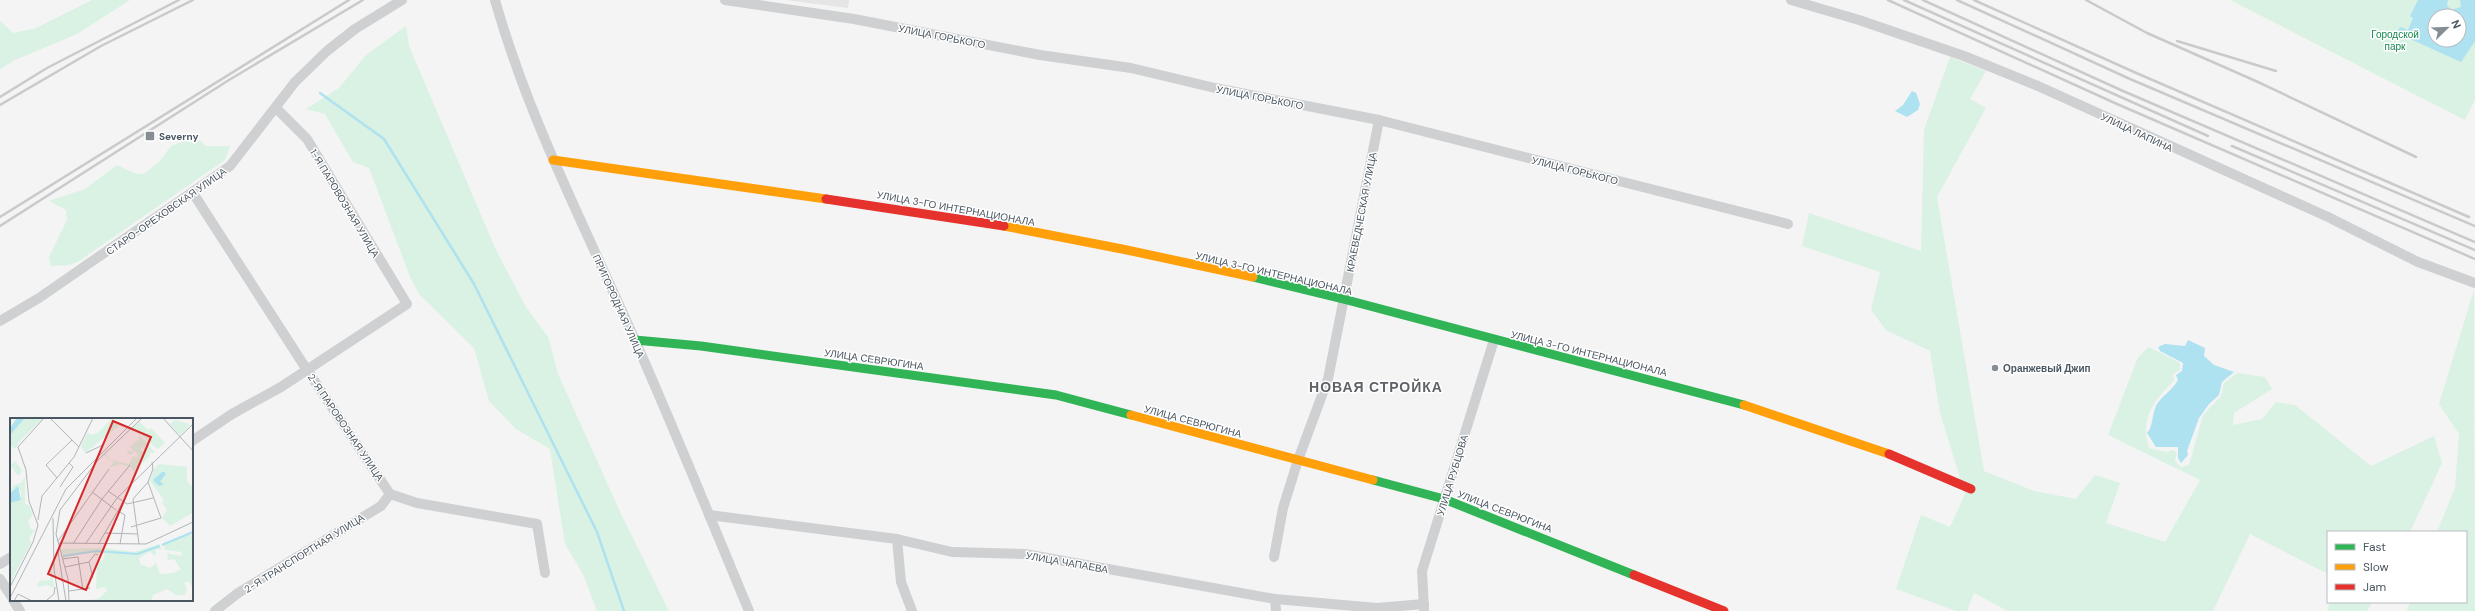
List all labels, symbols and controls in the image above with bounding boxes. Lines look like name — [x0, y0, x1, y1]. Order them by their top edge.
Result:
north arrow — [2427, 8, 2467, 48]
text: N — [2448, 18, 2464, 31]
street label: УЛИЦА ГОРЬКОГО — [897, 22, 987, 51]
park label: Городской парк — [2371, 28, 2419, 53]
street label: УЛИЦА ГОРЬКОГО — [1215, 83, 1305, 112]
street label: УЛИЦА ЛАПИНА — [2099, 110, 2175, 155]
marker: Severny — [144, 130, 156, 142]
place label: Severny — [159, 130, 198, 143]
street label: 1-Я ПАРОВОЗНАЯ УЛИЦА — [307, 147, 382, 260]
street label: КРАЕВЕДЧЕСКАЯ УЛИЦА — [1343, 151, 1380, 273]
street label: УЛИЦА ГОРЬКОГО — [1530, 153, 1620, 188]
street label: СТАРО-ОРЕХОВСКАЯ УЛИЦА — [104, 165, 229, 258]
street label: УЛИЦА 3-ГО ИНТЕРНАЦИОНАЛА — [876, 188, 1036, 229]
street label: УЛИЦА 3-ГО ИНТЕРНАЦИОНАЛА — [1194, 249, 1354, 298]
street label: ПРИГОРОДНАЯ УЛИЦА — [590, 252, 647, 360]
street label: УЛИЦА 3-ГО ИНТЕРНАЦИОНАЛА — [1509, 328, 1669, 379]
street label: УЛИЦА СЕВРЮГИНА — [823, 346, 925, 373]
place label: Оранжевый Джип — [2003, 362, 2091, 375]
marker: Оранжевый Джип — [1990, 363, 2000, 373]
street label: 2-Я ПАРОВОЗНАЯ УЛИЦА — [305, 371, 387, 484]
district label: НОВАЯ СТРОЙКА — [1309, 378, 1443, 396]
street label: УЛИЦА СЕВРЮГИНА — [1143, 402, 1243, 441]
inset map — [10, 418, 193, 601]
street label: УЛИЦА РУБЦОВА — [1434, 433, 1471, 517]
street label: УЛИЦА СЕВРЮГИНА — [1456, 487, 1554, 536]
street label: 2-Я ТРАНСПОРТНАЯ УЛИЦА — [242, 511, 367, 596]
legend — [2327, 531, 2467, 603]
text: Fast — [2363, 539, 2386, 555]
street label: УЛИЦА ЧАПАЕВА — [1025, 549, 1109, 576]
text: Slow — [2363, 559, 2389, 575]
text: Jam — [2363, 579, 2386, 595]

